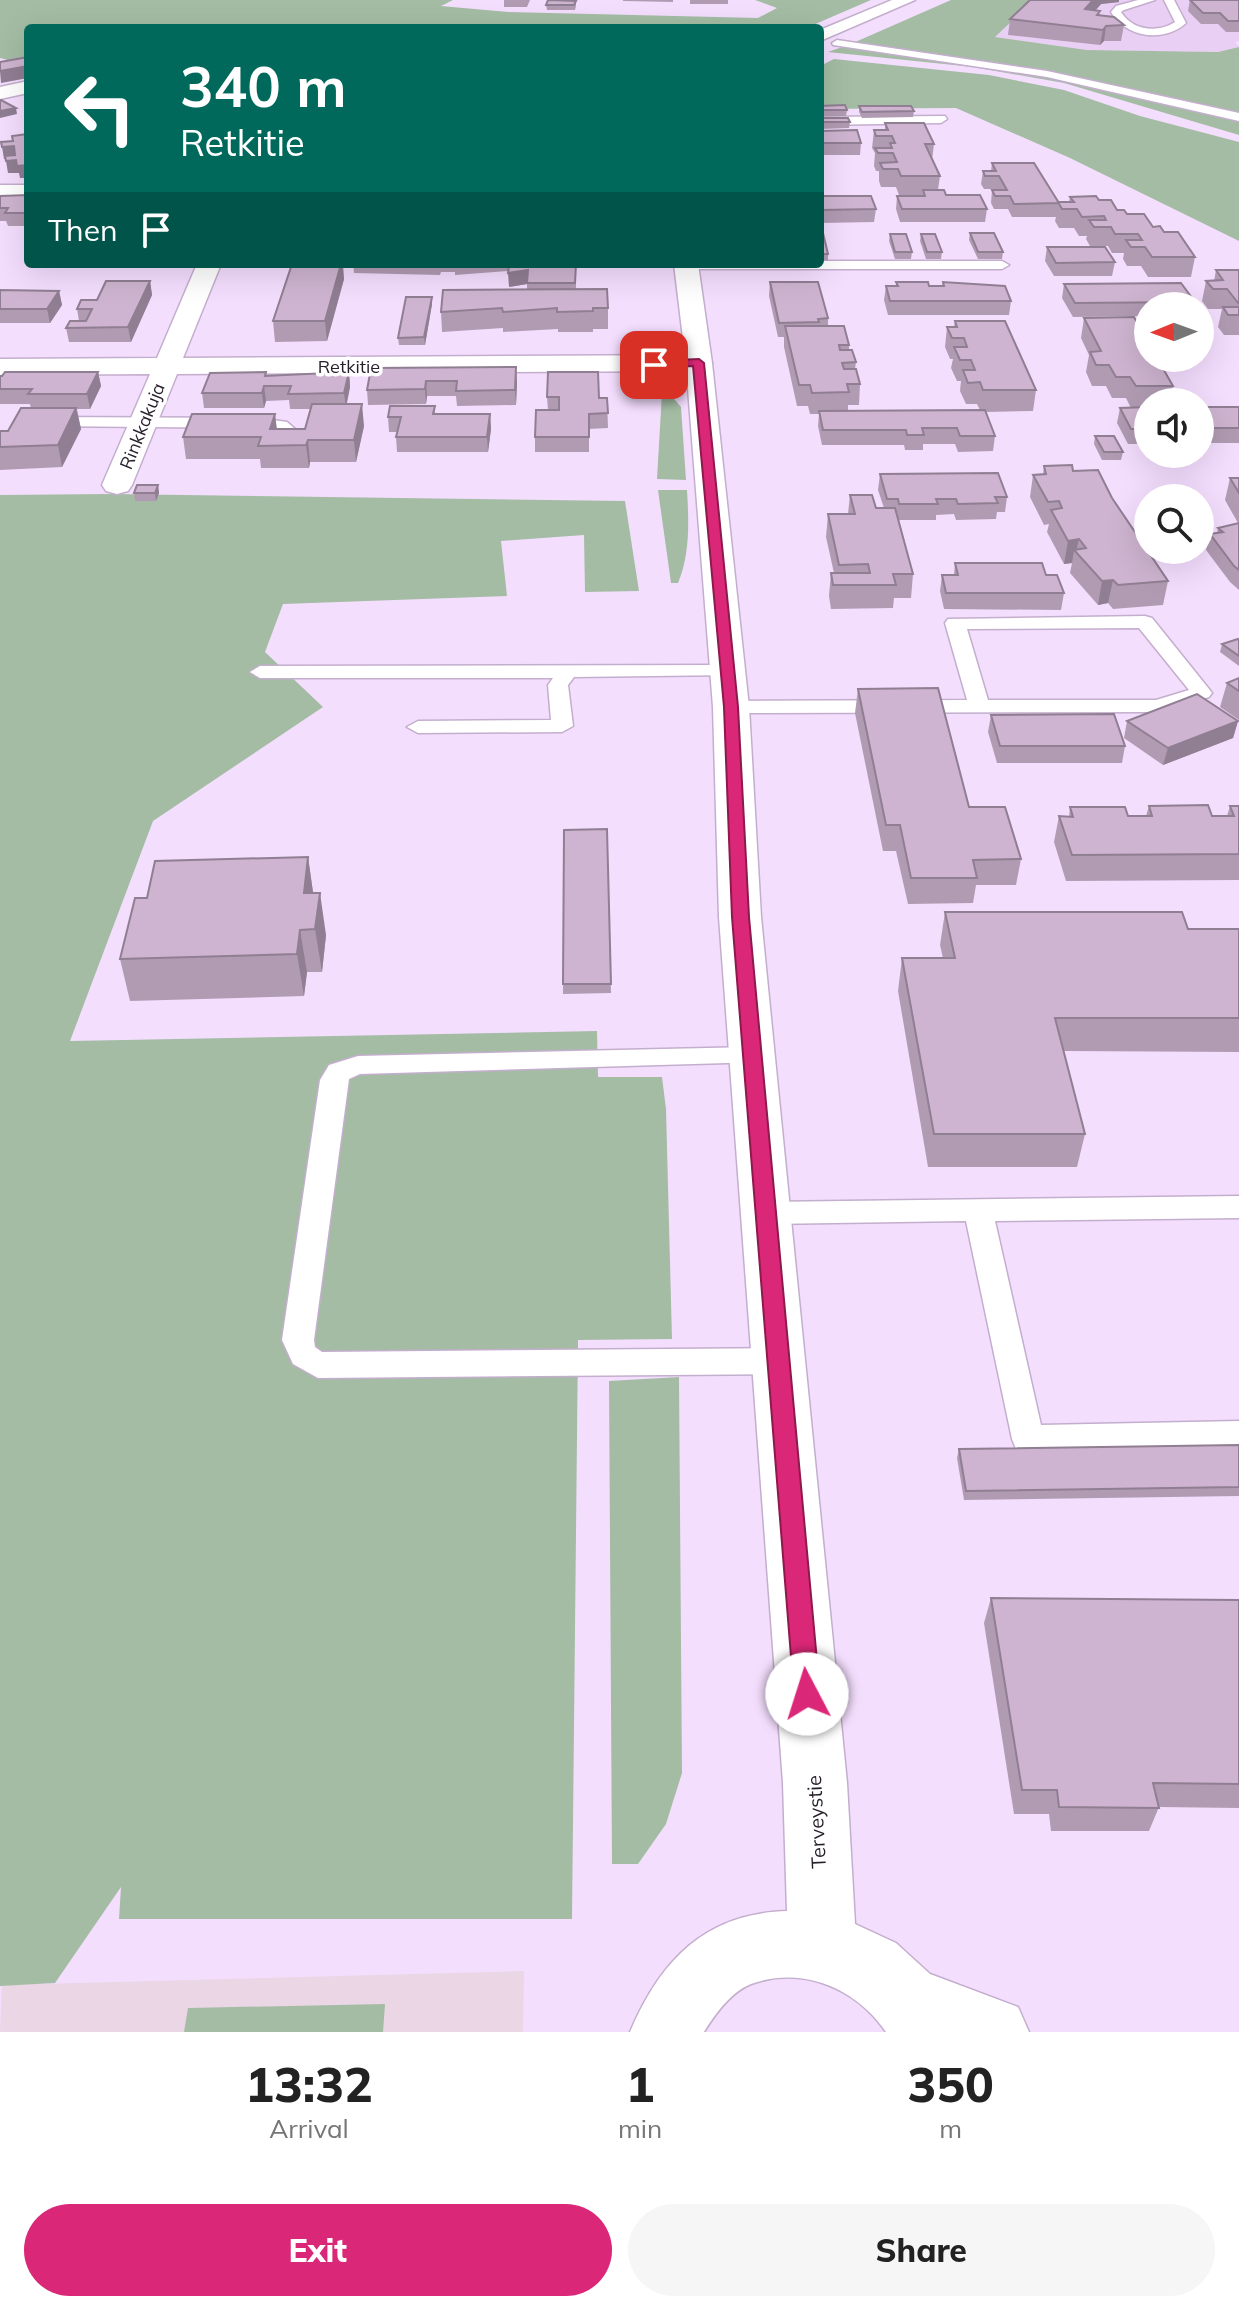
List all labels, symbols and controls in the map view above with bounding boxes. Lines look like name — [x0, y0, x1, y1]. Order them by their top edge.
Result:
text: 340 m — [180, 51, 347, 121]
icon: left — [48, 56, 152, 160]
text: Retkitie — [180, 120, 305, 165]
icon: arrive — [134, 208, 178, 252]
text: Then — [48, 211, 118, 249]
north arrow — [1134, 292, 1214, 372]
map controls — [1134, 292, 1214, 564]
pin — [620, 331, 688, 399]
icon: arrive — [632, 343, 676, 387]
street label: Retkitie — [318, 355, 380, 378]
street label: Rinkkakuja — [114, 379, 170, 473]
button: sound — [1134, 388, 1214, 468]
button: search — [1134, 484, 1214, 564]
position arrow — [765, 1652, 849, 1736]
street label: Terveystie — [801, 1775, 831, 1869]
text: 13:32 — [245, 2054, 373, 2114]
text: 1 — [626, 2054, 655, 2114]
text: 350 — [907, 2054, 994, 2114]
text: Arrival — [269, 2112, 349, 2145]
text: min — [618, 2112, 662, 2145]
text: m — [939, 2112, 962, 2145]
button: Exit — [24, 2204, 612, 2296]
button: Share — [628, 2204, 1215, 2296]

